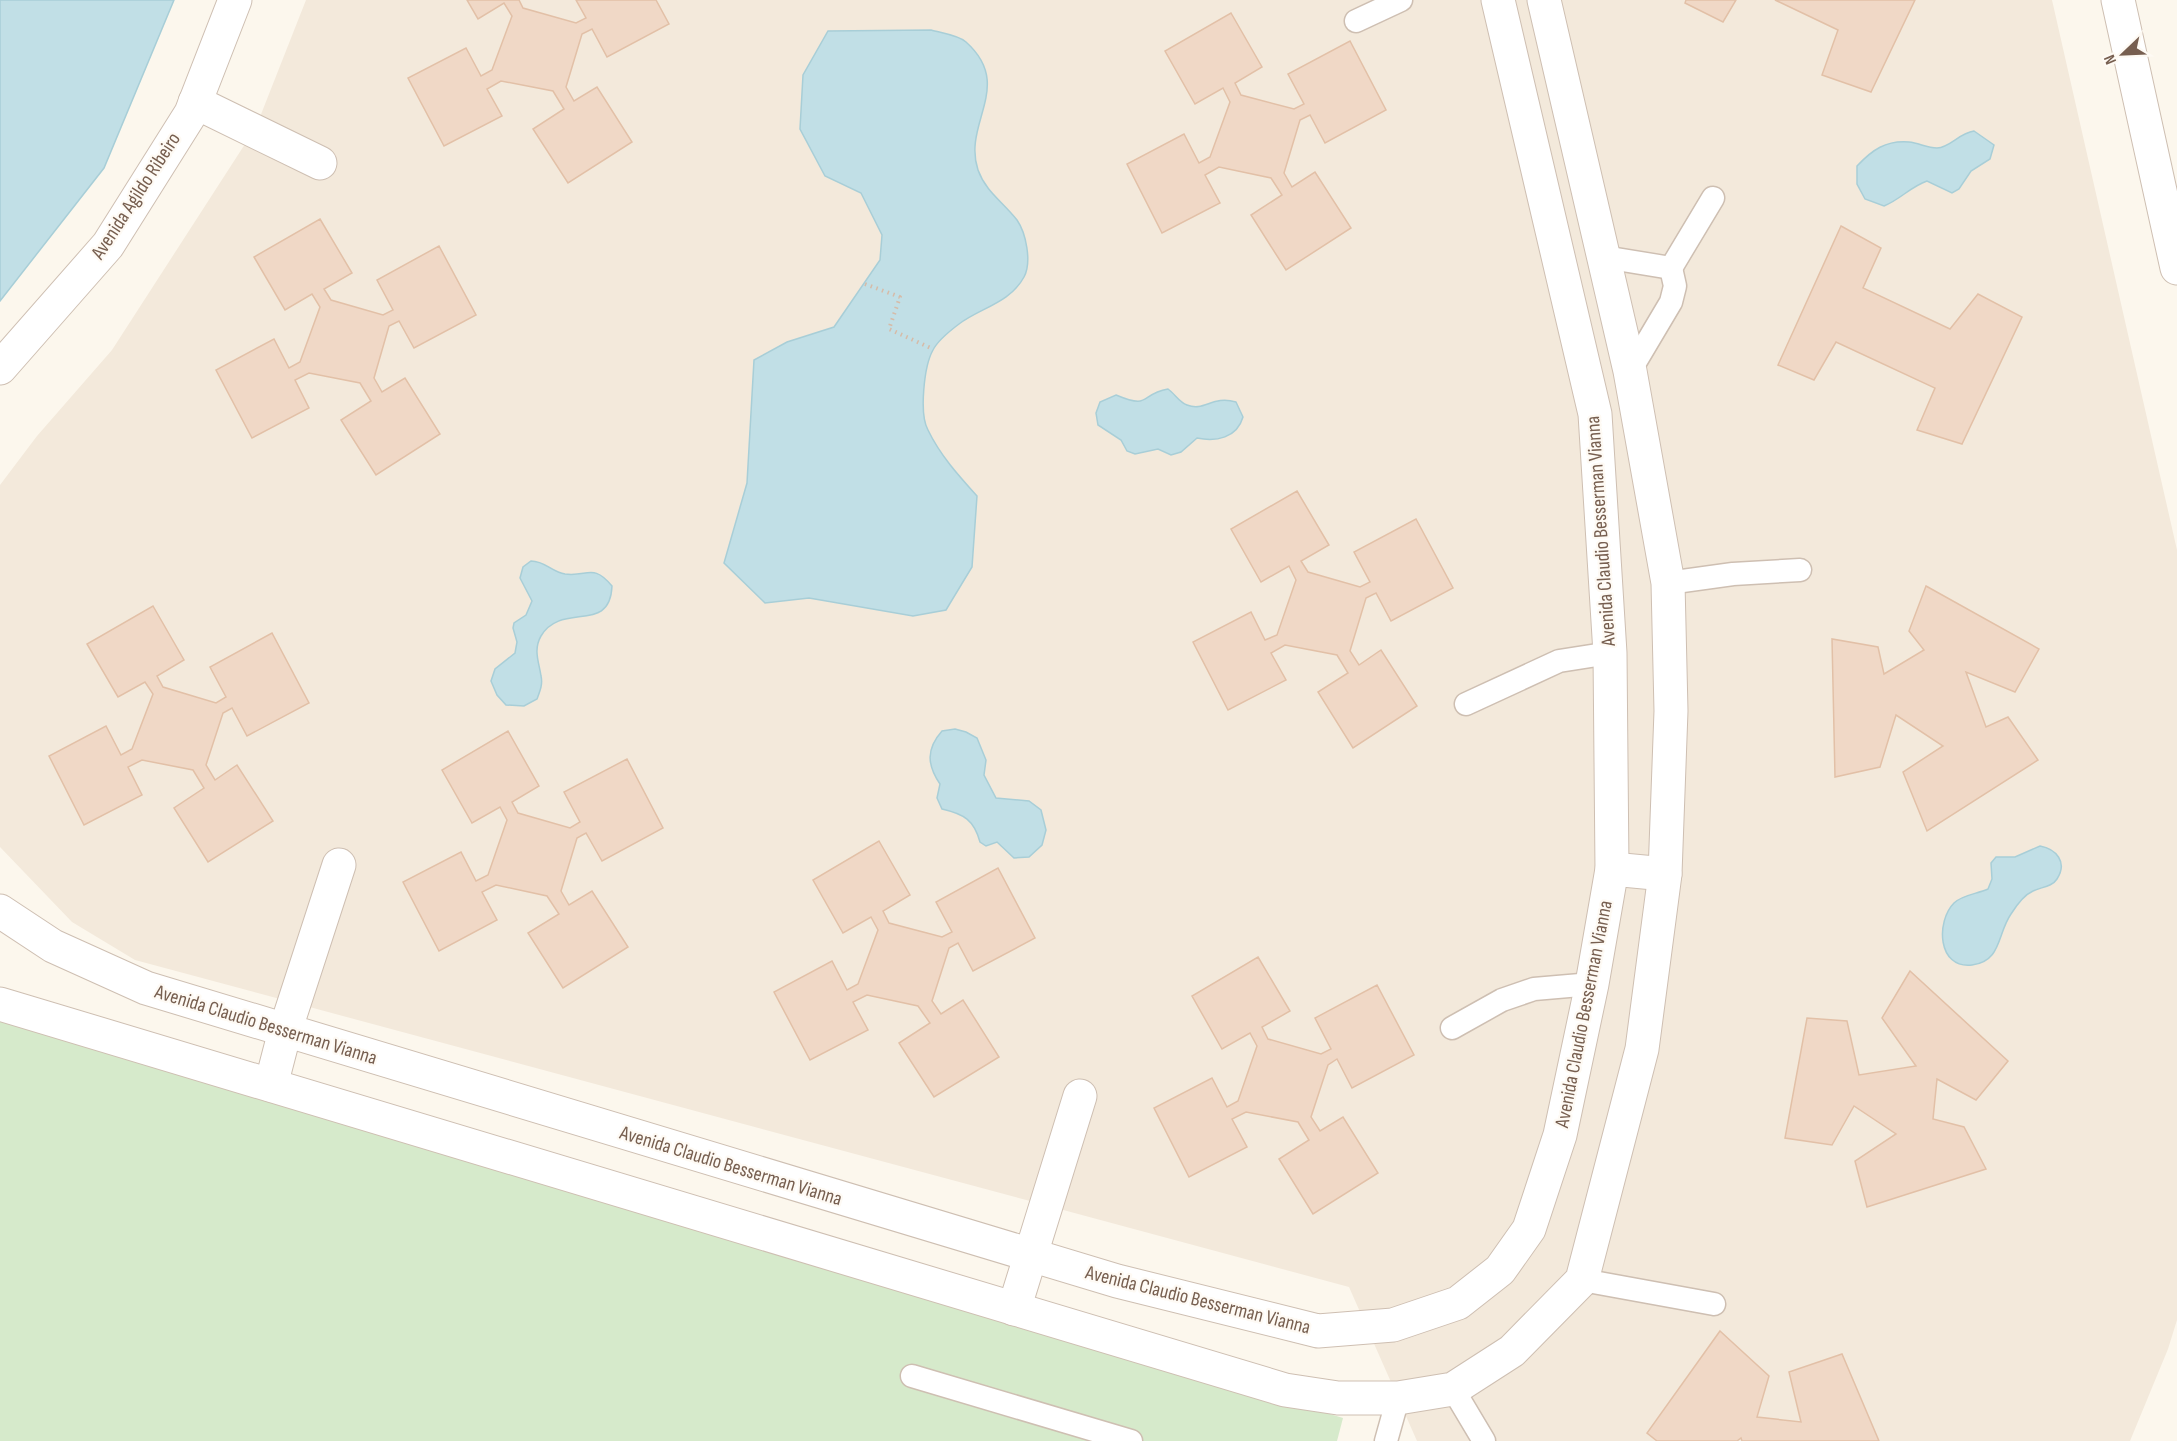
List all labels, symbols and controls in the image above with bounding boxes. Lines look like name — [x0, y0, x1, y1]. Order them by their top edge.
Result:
north arrow — [2093, 24, 2153, 84]
text: N — [2100, 52, 2121, 67]
street label: Avenida Agildo Ribeiro — [86, 128, 186, 265]
street label: Avenida Claudio Besserman Vianna — [1581, 415, 1621, 648]
street label: Avenida Claudio Besserman Vianna — [1550, 898, 1618, 1131]
street label: Avenida Claudio Besserman Vianna — [151, 979, 380, 1070]
street label: Avenida Claudio Besserman Vianna — [616, 1120, 845, 1211]
street label: Avenida Claudio Besserman Vianna — [1082, 1260, 1313, 1340]

